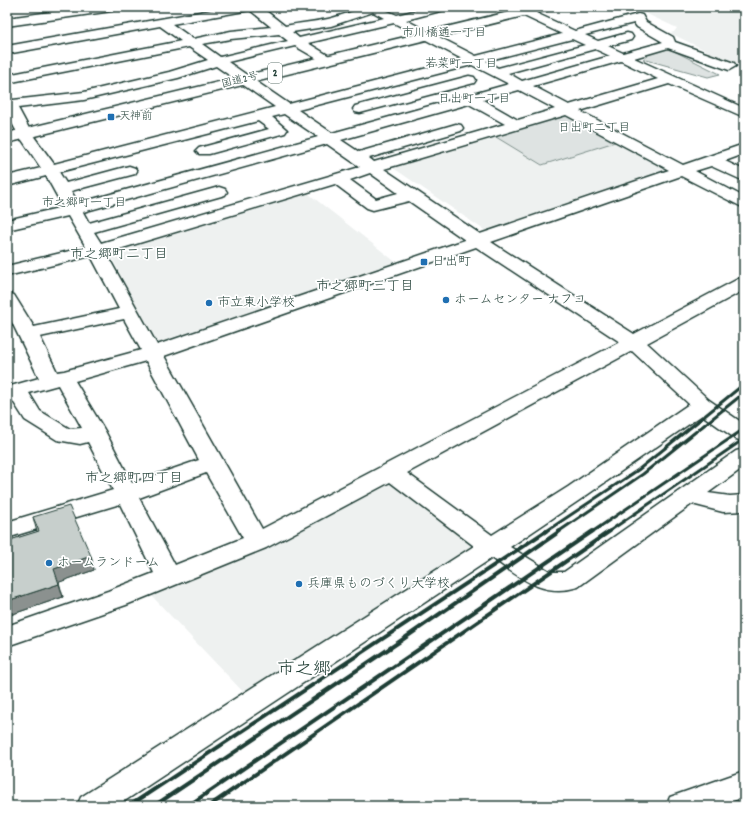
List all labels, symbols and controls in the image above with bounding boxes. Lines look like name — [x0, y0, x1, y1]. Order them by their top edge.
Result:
district label: 市川橋通一丁目 — [402, 25, 486, 42]
district label: 若菜町一丁目 — [425, 56, 497, 73]
road number: 2 — [268, 63, 282, 83]
street label: 国道2号 — [220, 69, 260, 93]
district label: 日出町一丁目 — [438, 91, 510, 108]
place label: 天神前 — [119, 109, 152, 125]
marker: 天神前 — [106, 112, 116, 122]
district label: 日出町二丁目 — [558, 120, 630, 137]
district label: 市之郷町一丁目 — [42, 195, 126, 212]
district label: 市之郷町二丁目 — [70, 245, 168, 265]
place label: 日出町 — [432, 253, 471, 272]
marker: 日出町 — [419, 257, 429, 267]
district label: 市之郷町三丁目 — [316, 277, 414, 297]
place label: ホームセンター ナフコ — [454, 291, 586, 310]
place label: 市立東小学校 — [217, 294, 295, 313]
marker: ホームセンター ナフコ — [441, 295, 451, 305]
marker: 市立東小学校 — [204, 298, 214, 308]
district label: 市之郷町四丁目 — [85, 469, 183, 489]
place label: ホームランドーム — [57, 554, 160, 573]
marker: ホームランドーム — [44, 558, 54, 568]
place label: 兵庫県ものづくり大学校 — [307, 575, 450, 594]
marker: 兵庫県ものづくり大学校 — [294, 579, 304, 589]
district label: 市之郷 — [277, 658, 331, 683]

